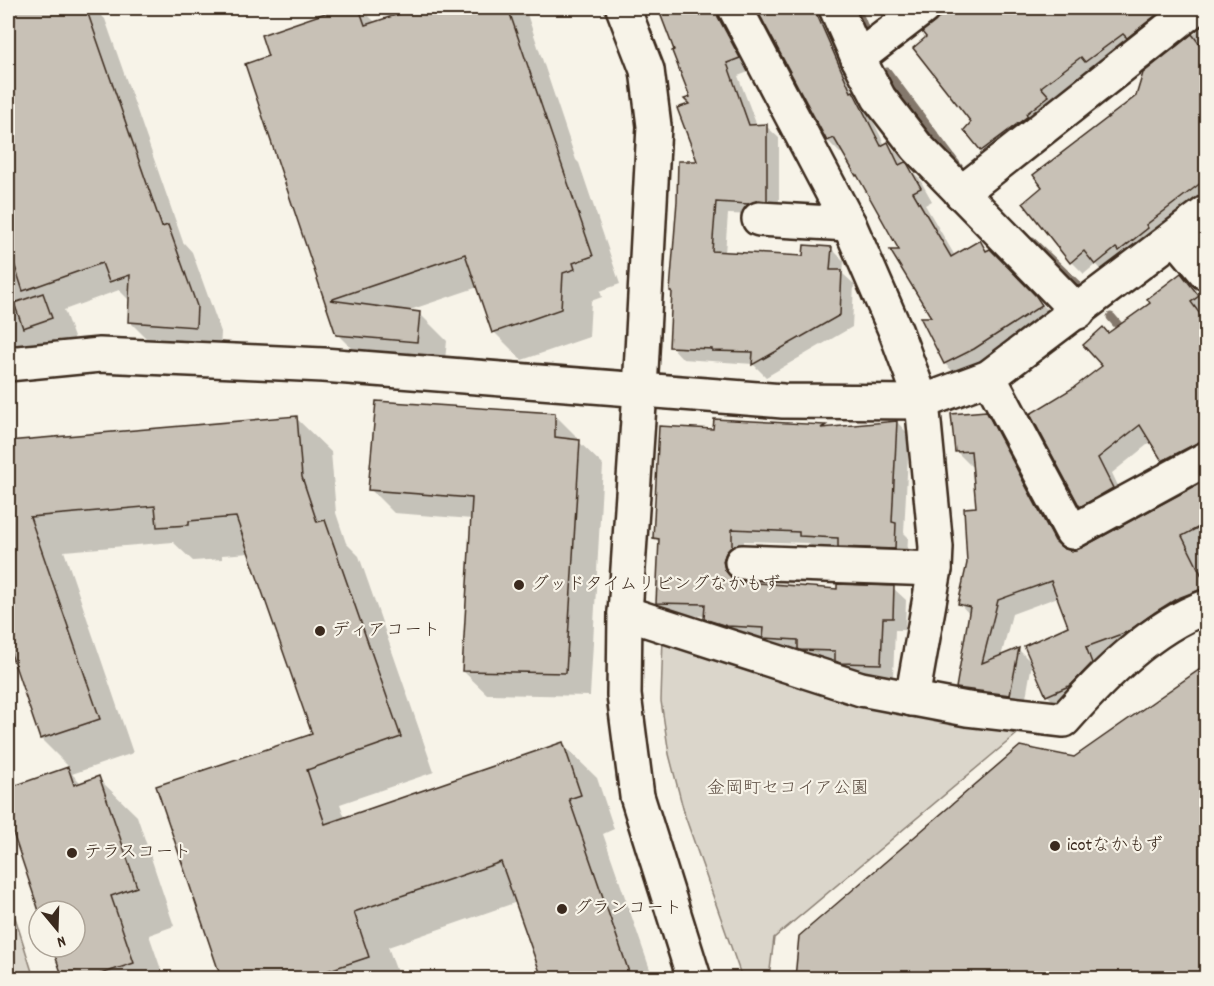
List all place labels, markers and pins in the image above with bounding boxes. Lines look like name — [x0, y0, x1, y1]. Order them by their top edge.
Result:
place label: グッドタイムリビングなかもず — [531, 573, 780, 598]
marker: グッドタイムリビングなかもず — [512, 578, 526, 592]
place label: ディアコート — [332, 619, 440, 644]
marker: ディアコート — [313, 624, 327, 638]
place label: icotなかもず — [1067, 834, 1163, 859]
marker: icotなかもず — [1048, 839, 1062, 853]
place label: テラスコート — [84, 841, 191, 866]
marker: テラスコート — [65, 846, 79, 860]
place label: グランコート — [574, 897, 682, 922]
marker: グランコート — [555, 902, 569, 916]

